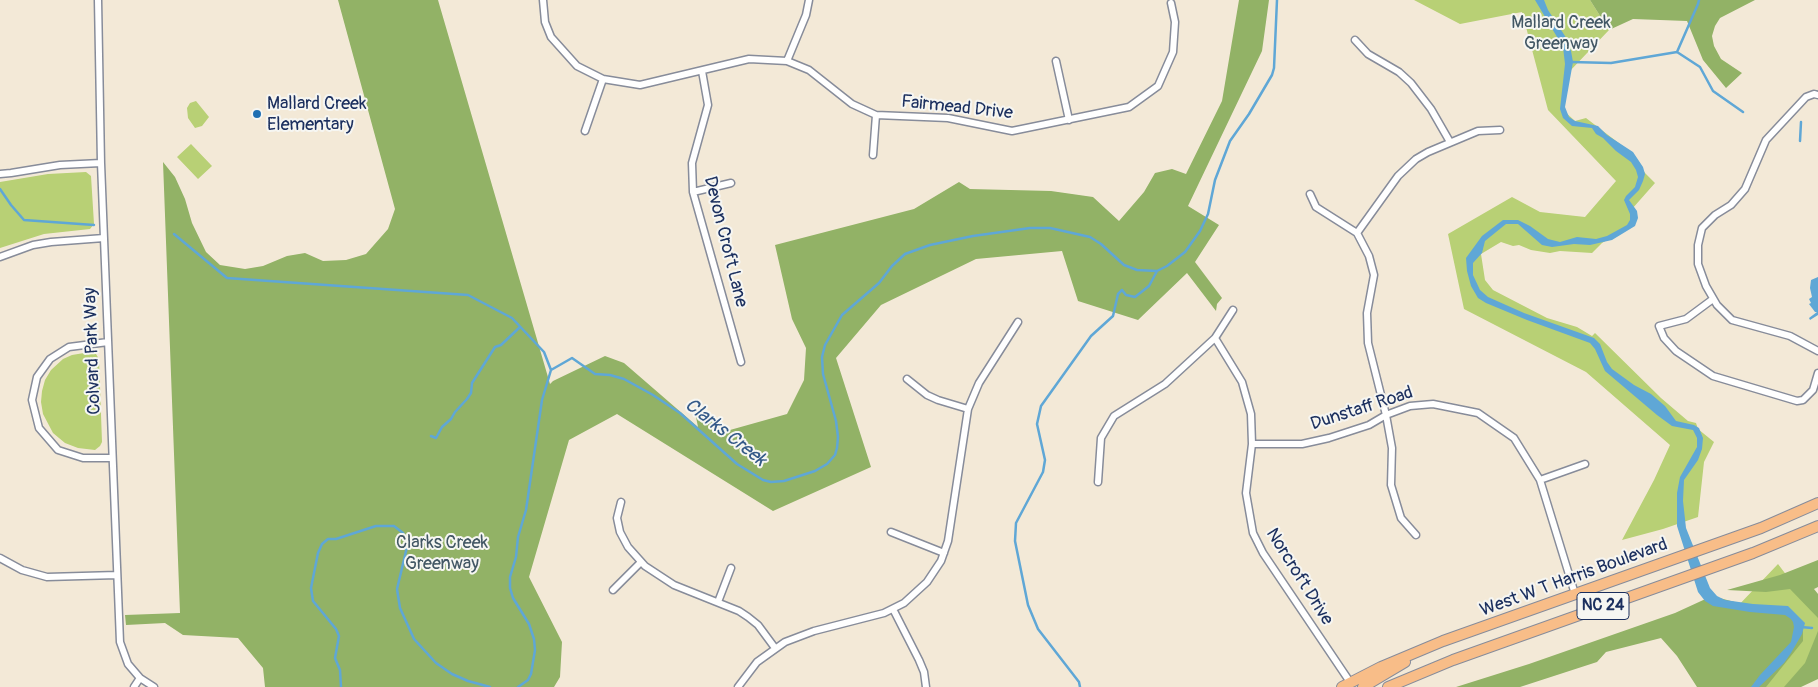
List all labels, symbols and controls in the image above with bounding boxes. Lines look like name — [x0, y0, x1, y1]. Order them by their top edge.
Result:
park label: Mallard Creek Greenway — [1511, 12, 1611, 54]
street label: Fairmead Drive — [900, 91, 1014, 125]
place label: Mallard Creek Elementary — [267, 93, 366, 136]
marker: Mallard Creek Elementary — [251, 108, 263, 120]
street label: Devon Croft Lane — [698, 174, 752, 310]
street label: Colvard Park Way — [80, 287, 106, 415]
street label: Dunstaff Road — [1308, 382, 1416, 436]
water label: Clarks Creek — [680, 394, 770, 472]
street label: Norcroft Drive — [1261, 525, 1337, 629]
park label: Clarks Creek Greenway — [396, 532, 488, 574]
street label: West W T Harris Boulevard — [1477, 534, 1671, 622]
road number: NC 24 — [1577, 592, 1629, 620]

